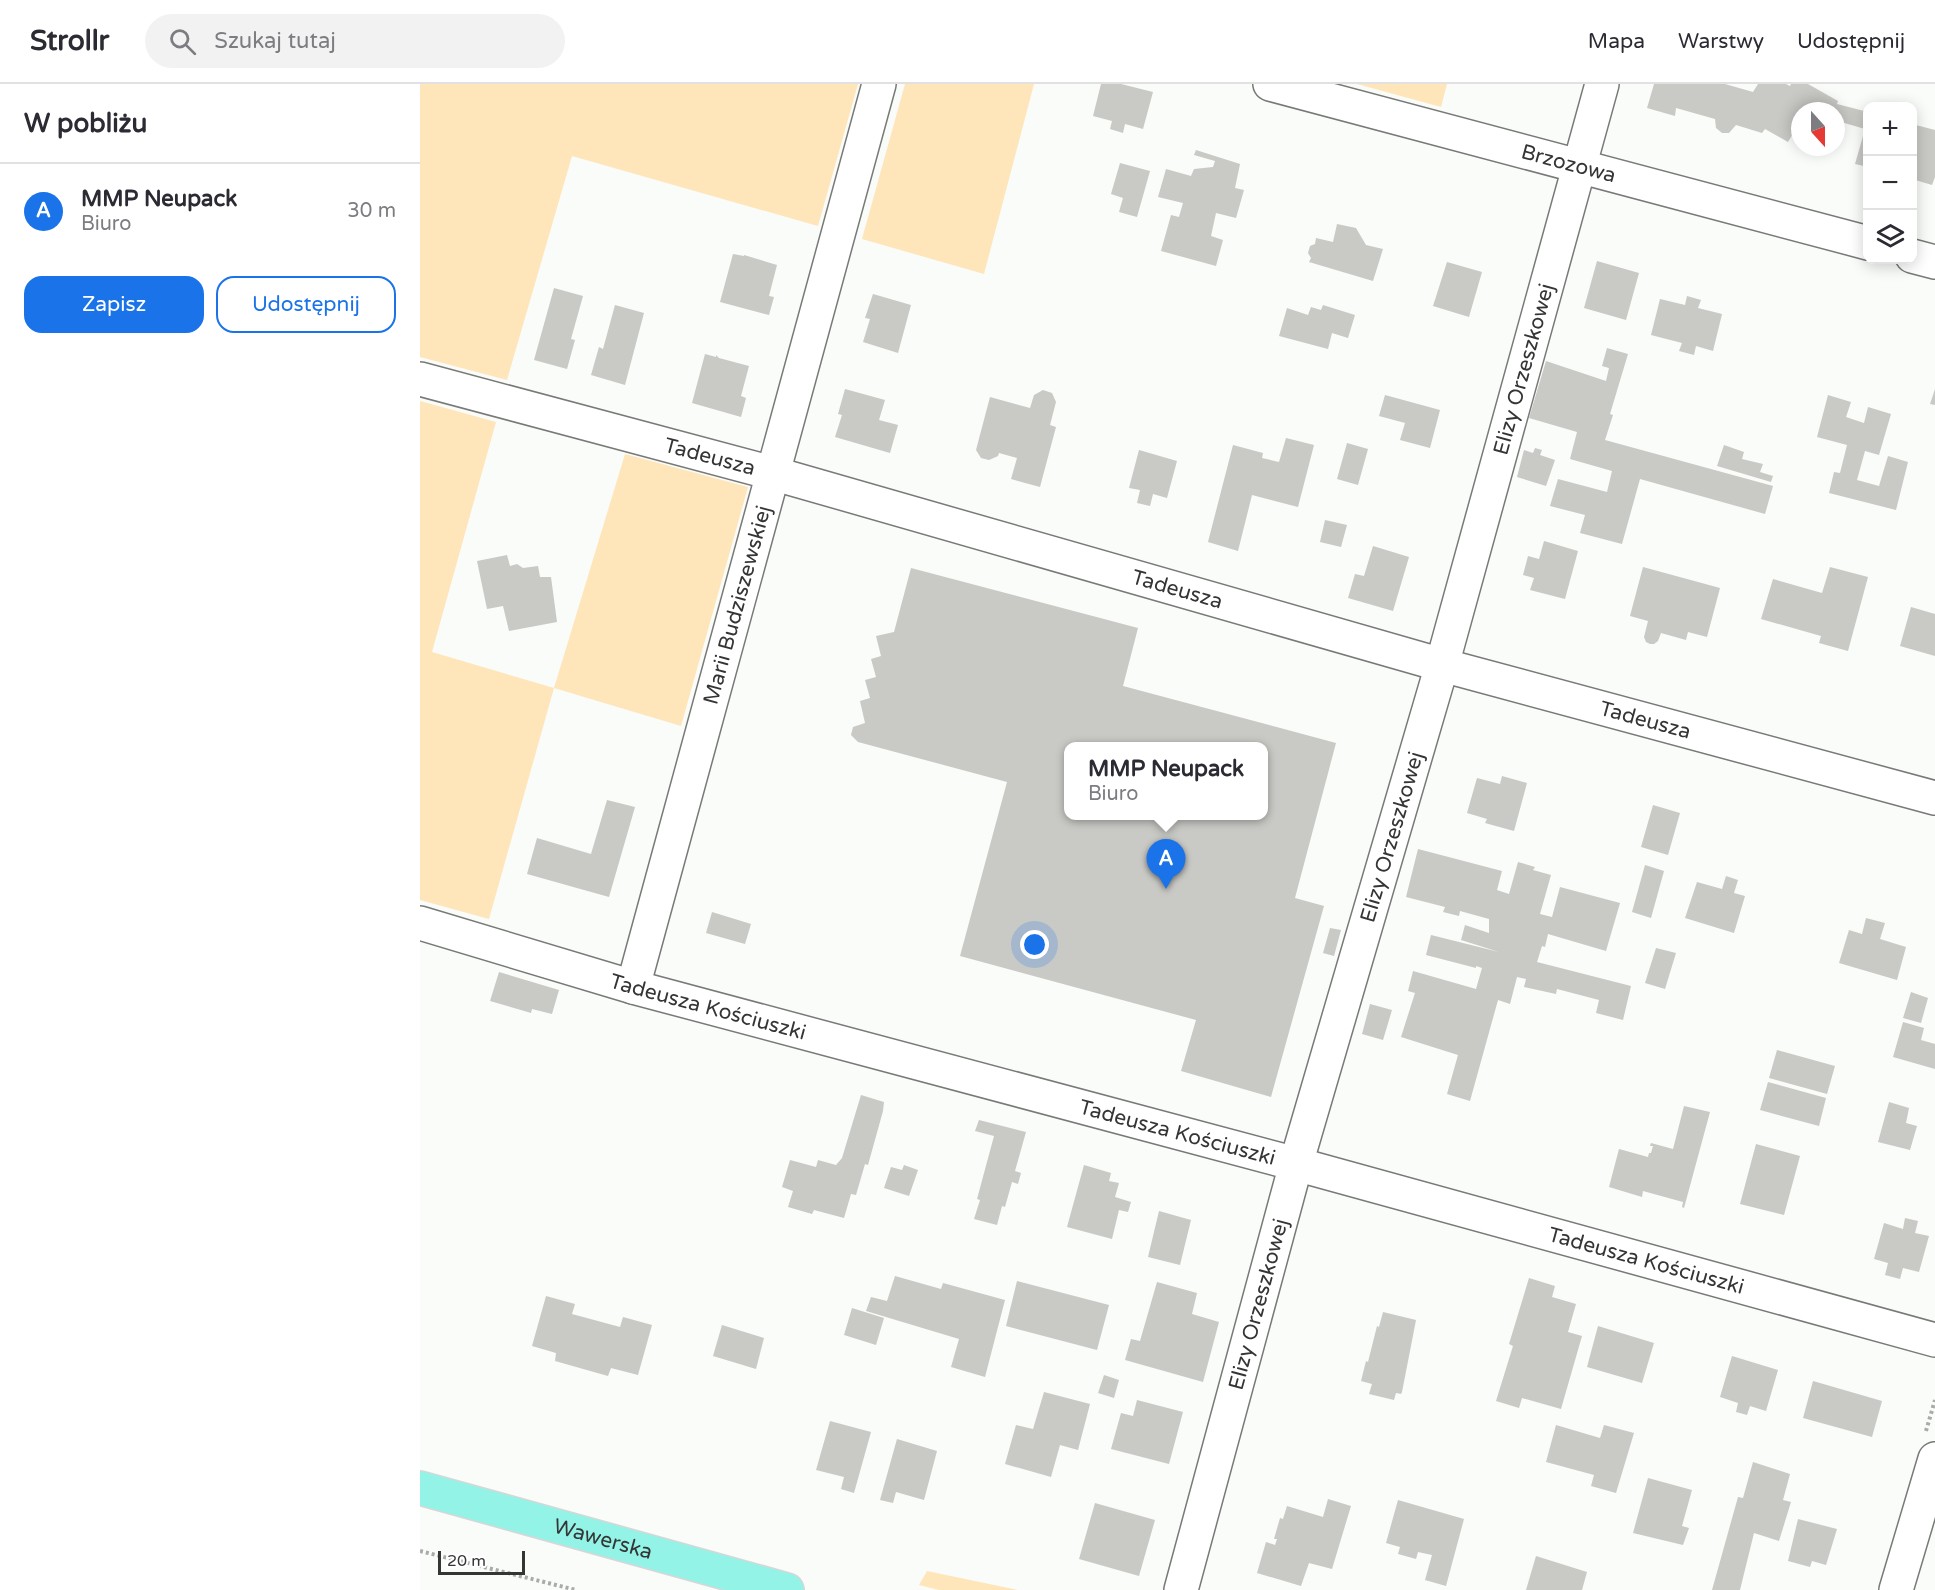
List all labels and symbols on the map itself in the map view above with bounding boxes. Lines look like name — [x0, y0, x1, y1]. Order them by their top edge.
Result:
north arrow — [1791, 102, 1845, 156]
street label: Brzozowa — [1518, 139, 1619, 188]
street label: Elizy Orzeszkowej — [1488, 281, 1559, 458]
street label: Tadeusza — [661, 433, 758, 481]
street label: Marii Budziszewskiej — [699, 503, 777, 707]
street label: Tadeusza — [1129, 565, 1225, 615]
street label: Tadeusza — [1597, 696, 1694, 745]
street label: Elizy Orzeszkowej — [1355, 749, 1429, 925]
pin: A — [1146, 840, 1186, 889]
your location — [1020, 930, 1049, 959]
street label: Tadeusza Kościuszki — [607, 969, 809, 1046]
street label: Tadeusza Kościuszki — [1077, 1095, 1278, 1171]
street label: Elizy Orzeszkowej — [1224, 1216, 1294, 1393]
street label: Tadeusza Kościuszki — [1545, 1222, 1747, 1300]
street label: Wawerska — [551, 1514, 655, 1565]
scale bar — [438, 1548, 525, 1576]

